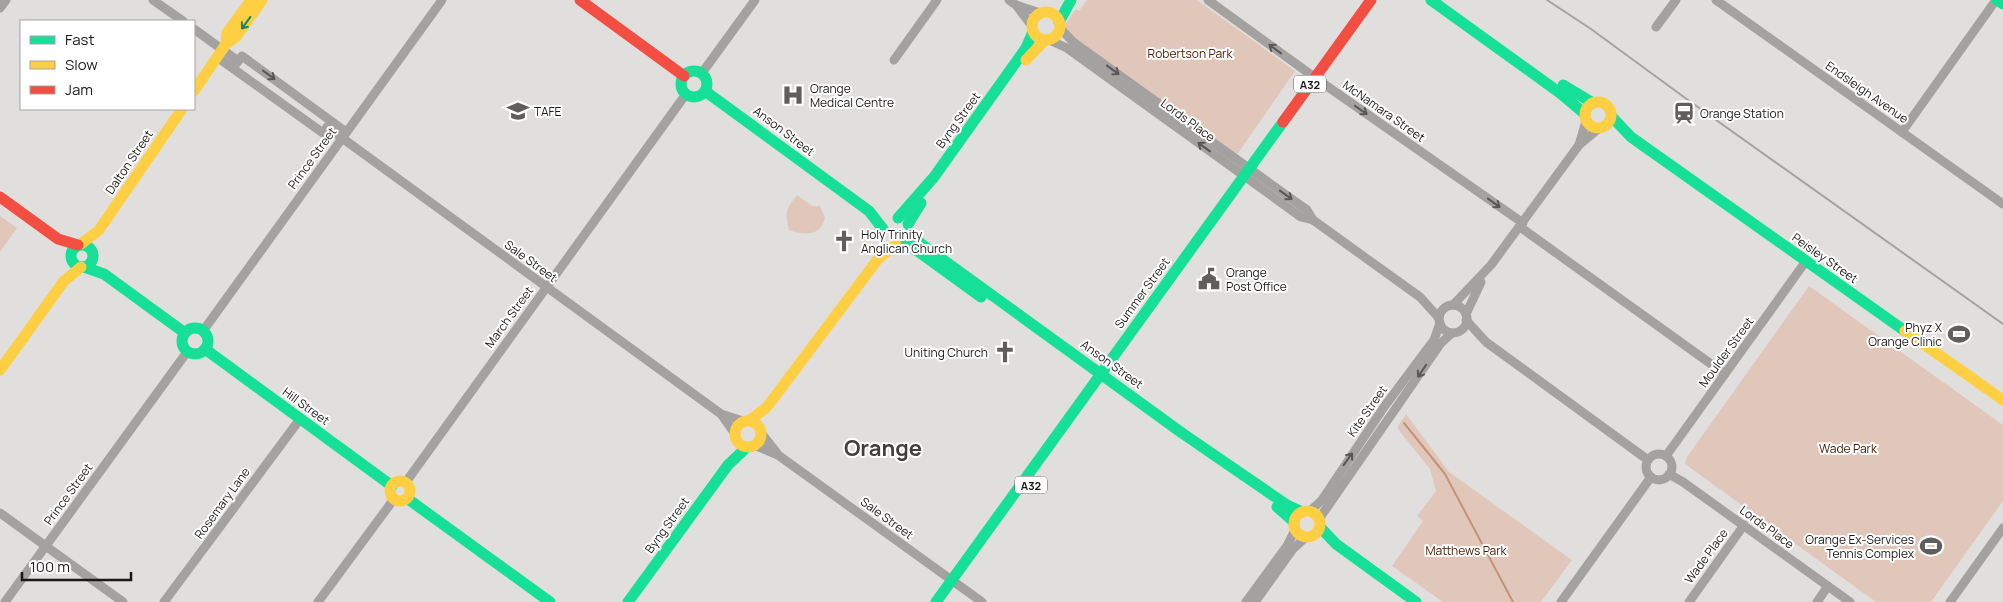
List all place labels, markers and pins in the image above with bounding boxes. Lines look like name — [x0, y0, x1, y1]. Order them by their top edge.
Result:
place label: Orange Medical Centre — [810, 80, 894, 111]
hospital icon: Orange Medical Centre — [780, 82, 806, 108]
school or university icon: TAFE — [505, 98, 531, 124]
station icon: Orange Station — [1671, 100, 1697, 126]
place label: TAFE — [534, 103, 562, 120]
place label: Orange Station — [1700, 105, 1784, 122]
place label: Holy Trinity Anglican Church — [861, 226, 952, 257]
church icon: Holy Trinity Anglican Church — [831, 228, 857, 254]
place label: Orange Post Office — [1226, 264, 1287, 295]
public building icon: Orange Post Office — [1196, 266, 1222, 292]
place label: Phyz X Orange Clinic — [1868, 319, 1943, 350]
sports icon: Phyz X Orange Clinic — [1946, 321, 1972, 347]
church icon: Uniting Church — [992, 339, 1018, 365]
place label: Uniting Church — [905, 344, 988, 361]
place label: Orange Ex-Services Tennis Complex — [1805, 531, 1915, 562]
sports icon: Orange Ex-Services Tennis Complex — [1918, 533, 1944, 559]

